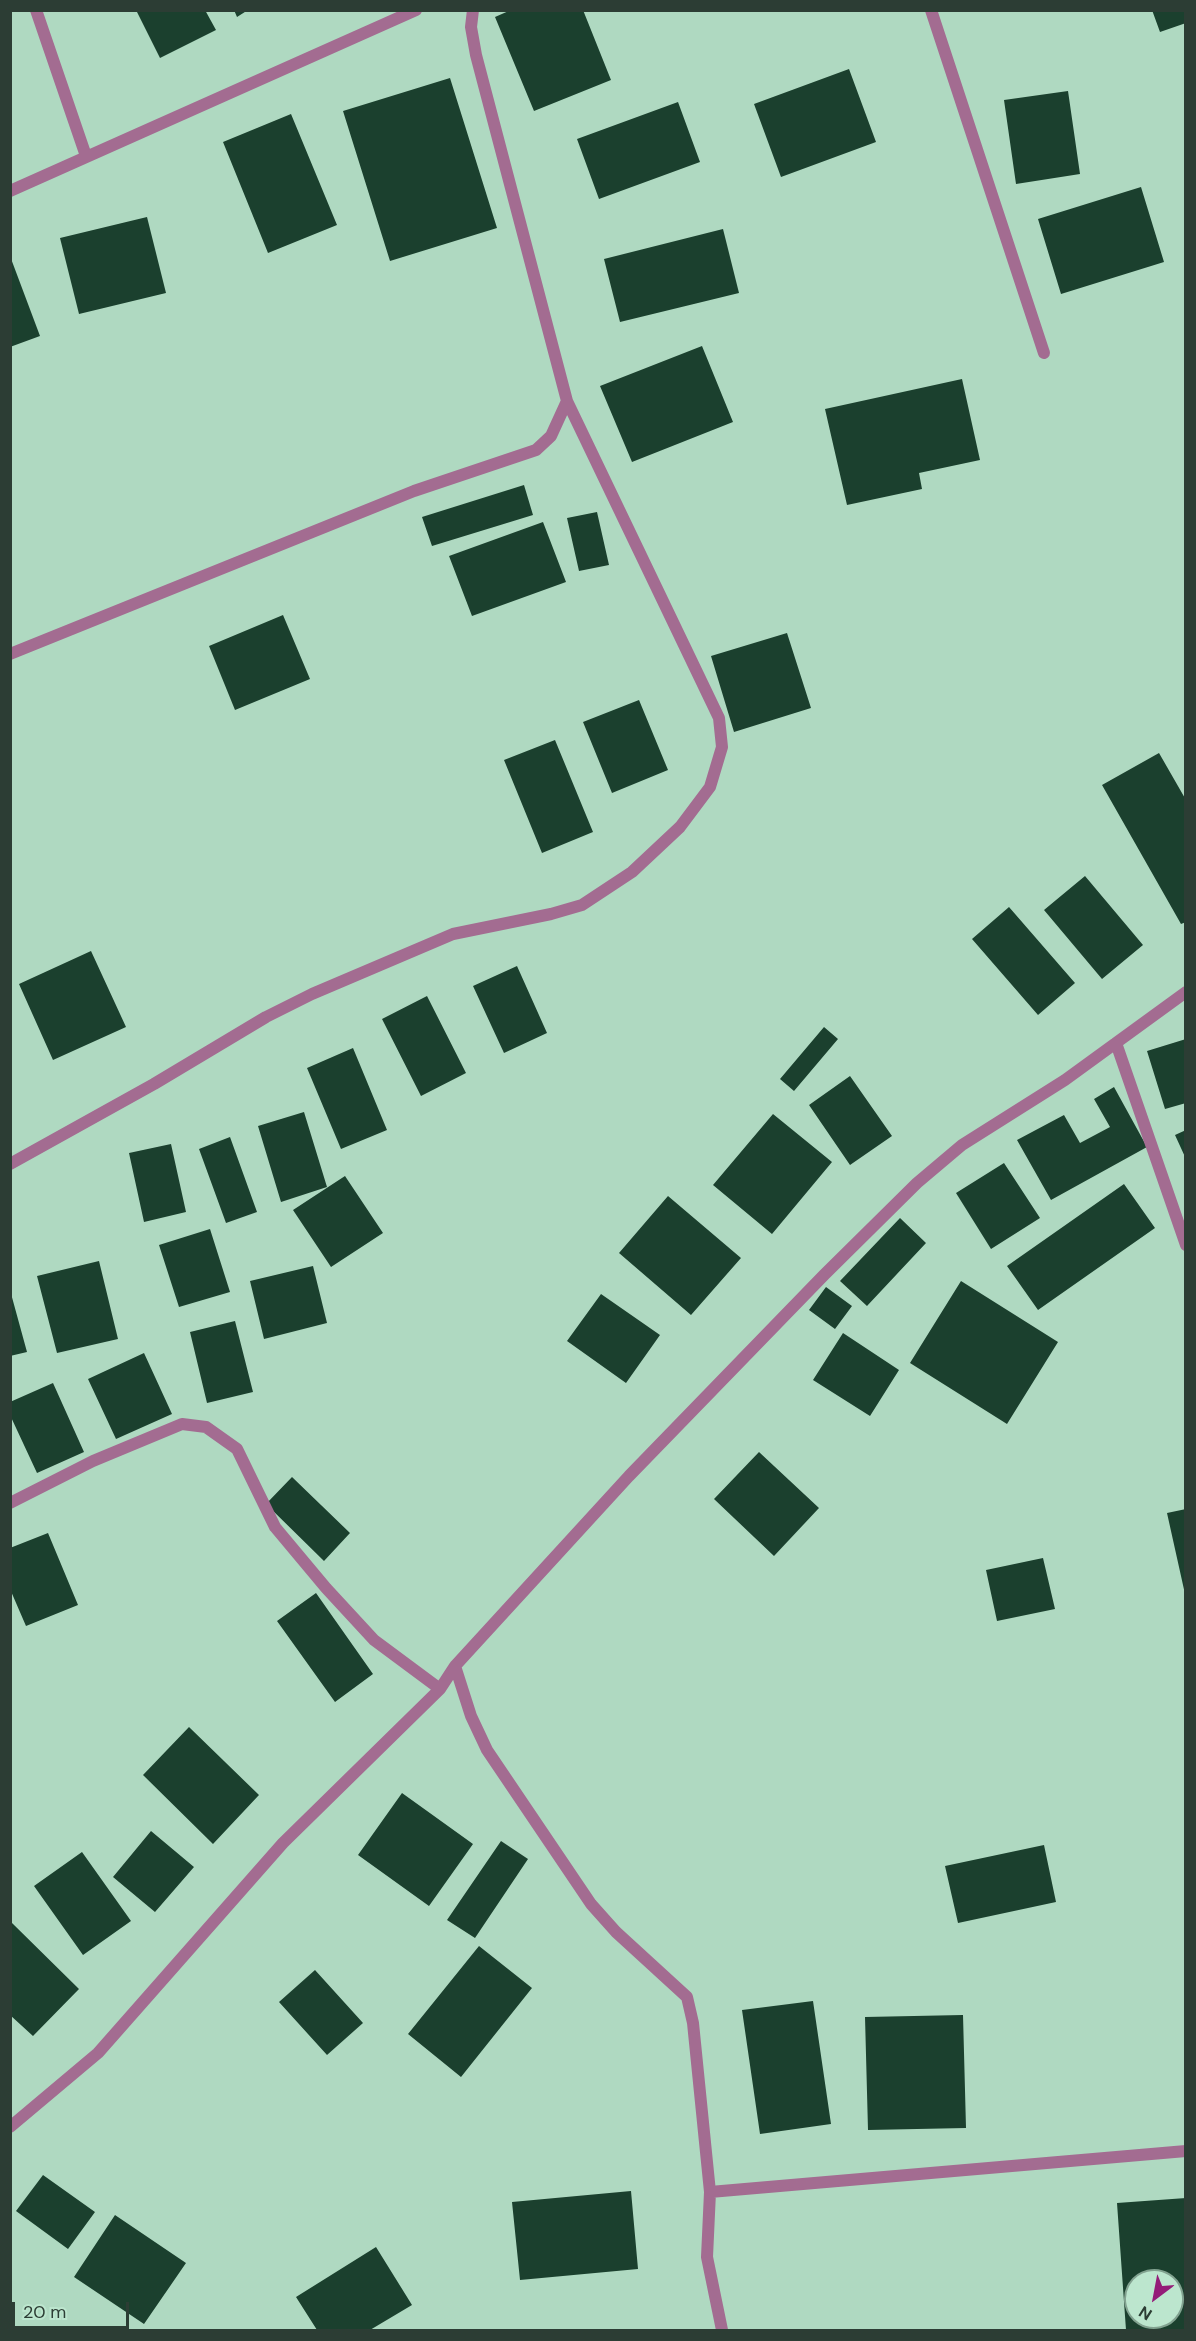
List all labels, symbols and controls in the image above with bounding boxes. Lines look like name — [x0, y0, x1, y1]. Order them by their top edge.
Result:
north arrow — [1124, 2269, 1184, 2329]
scale bar — [15, 2290, 132, 2328]
text: 20 m — [23, 2300, 66, 2324]
text: N — [1135, 2301, 1156, 2325]

